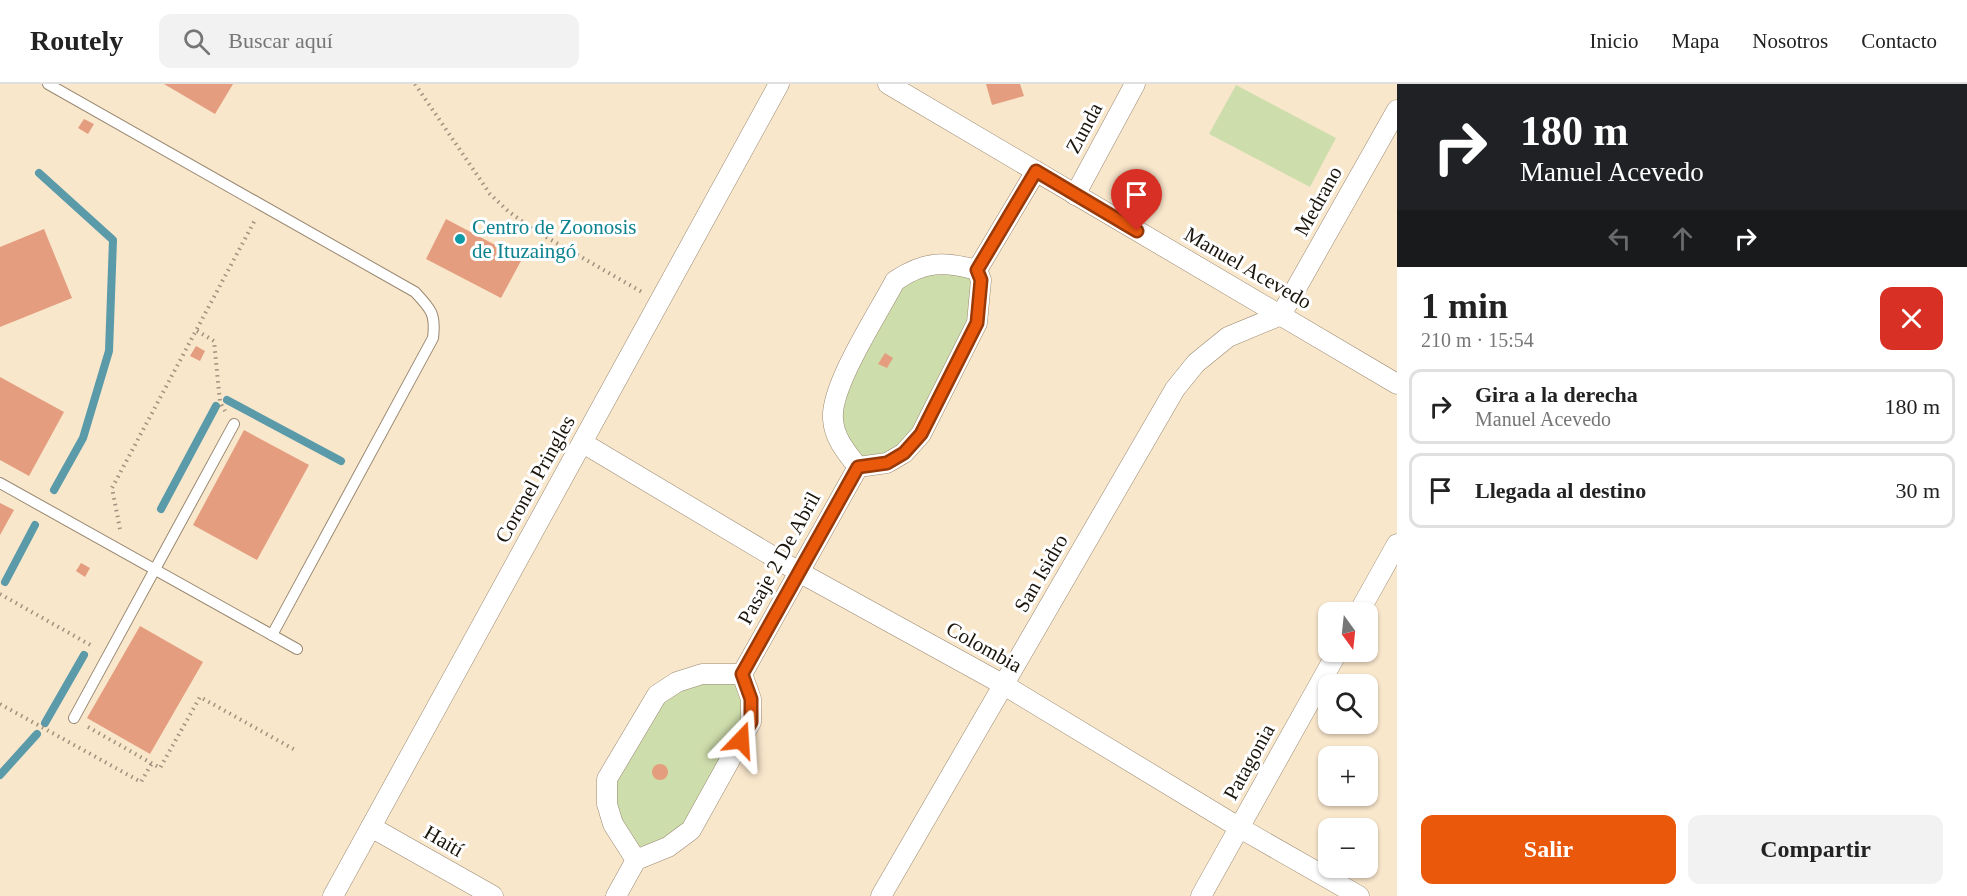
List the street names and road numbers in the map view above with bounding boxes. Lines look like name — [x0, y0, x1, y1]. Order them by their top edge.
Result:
street label: Zunda — [1061, 98, 1108, 157]
street label: Medrano — [1289, 162, 1347, 240]
street label: Manuel Acevedo — [1180, 222, 1316, 314]
street label: Coronel Pringles — [490, 411, 580, 547]
street label: Pasaje 2 De Abril — [733, 488, 825, 628]
street label: San Isidro — [1009, 530, 1073, 616]
street label: Colombia — [942, 616, 1027, 678]
street label: Patagonia — [1218, 719, 1280, 804]
street label: Haití — [420, 820, 468, 862]

